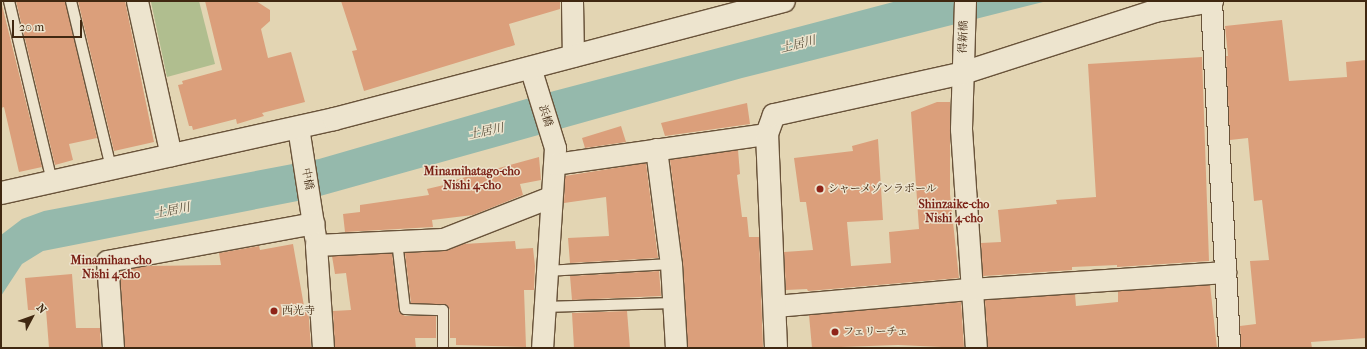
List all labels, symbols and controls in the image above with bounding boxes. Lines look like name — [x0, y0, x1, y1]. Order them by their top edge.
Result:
scale bar — [14, 12, 84, 38]
text: 20 m — [19, 20, 44, 34]
street label: 得新橋 — [957, 20, 971, 54]
water label: 土居川 — [779, 34, 817, 56]
street label: 浜橋 — [535, 104, 555, 128]
water label: 土居川 — [467, 121, 505, 143]
district label: Minamihatago-cho Nishi 4-cho — [424, 165, 520, 193]
street label: 中橋 — [298, 167, 316, 191]
place label: シャーメゾンラポール — [828, 182, 938, 196]
marker: シャーメゾンラポール — [815, 184, 825, 194]
district label: Shinzaike-cho Nishi 4-cho — [919, 198, 989, 226]
water label: 土居川 — [153, 200, 191, 222]
district label: Minamihan-cho Nishi 4-cho — [71, 254, 151, 282]
north arrow — [12, 297, 52, 337]
text: N — [34, 301, 49, 316]
place label: 西光寺 — [282, 304, 315, 318]
marker: 西光寺 — [269, 306, 279, 316]
place label: フェリーチェ — [843, 325, 909, 339]
marker: フェリーチェ — [830, 327, 840, 337]

